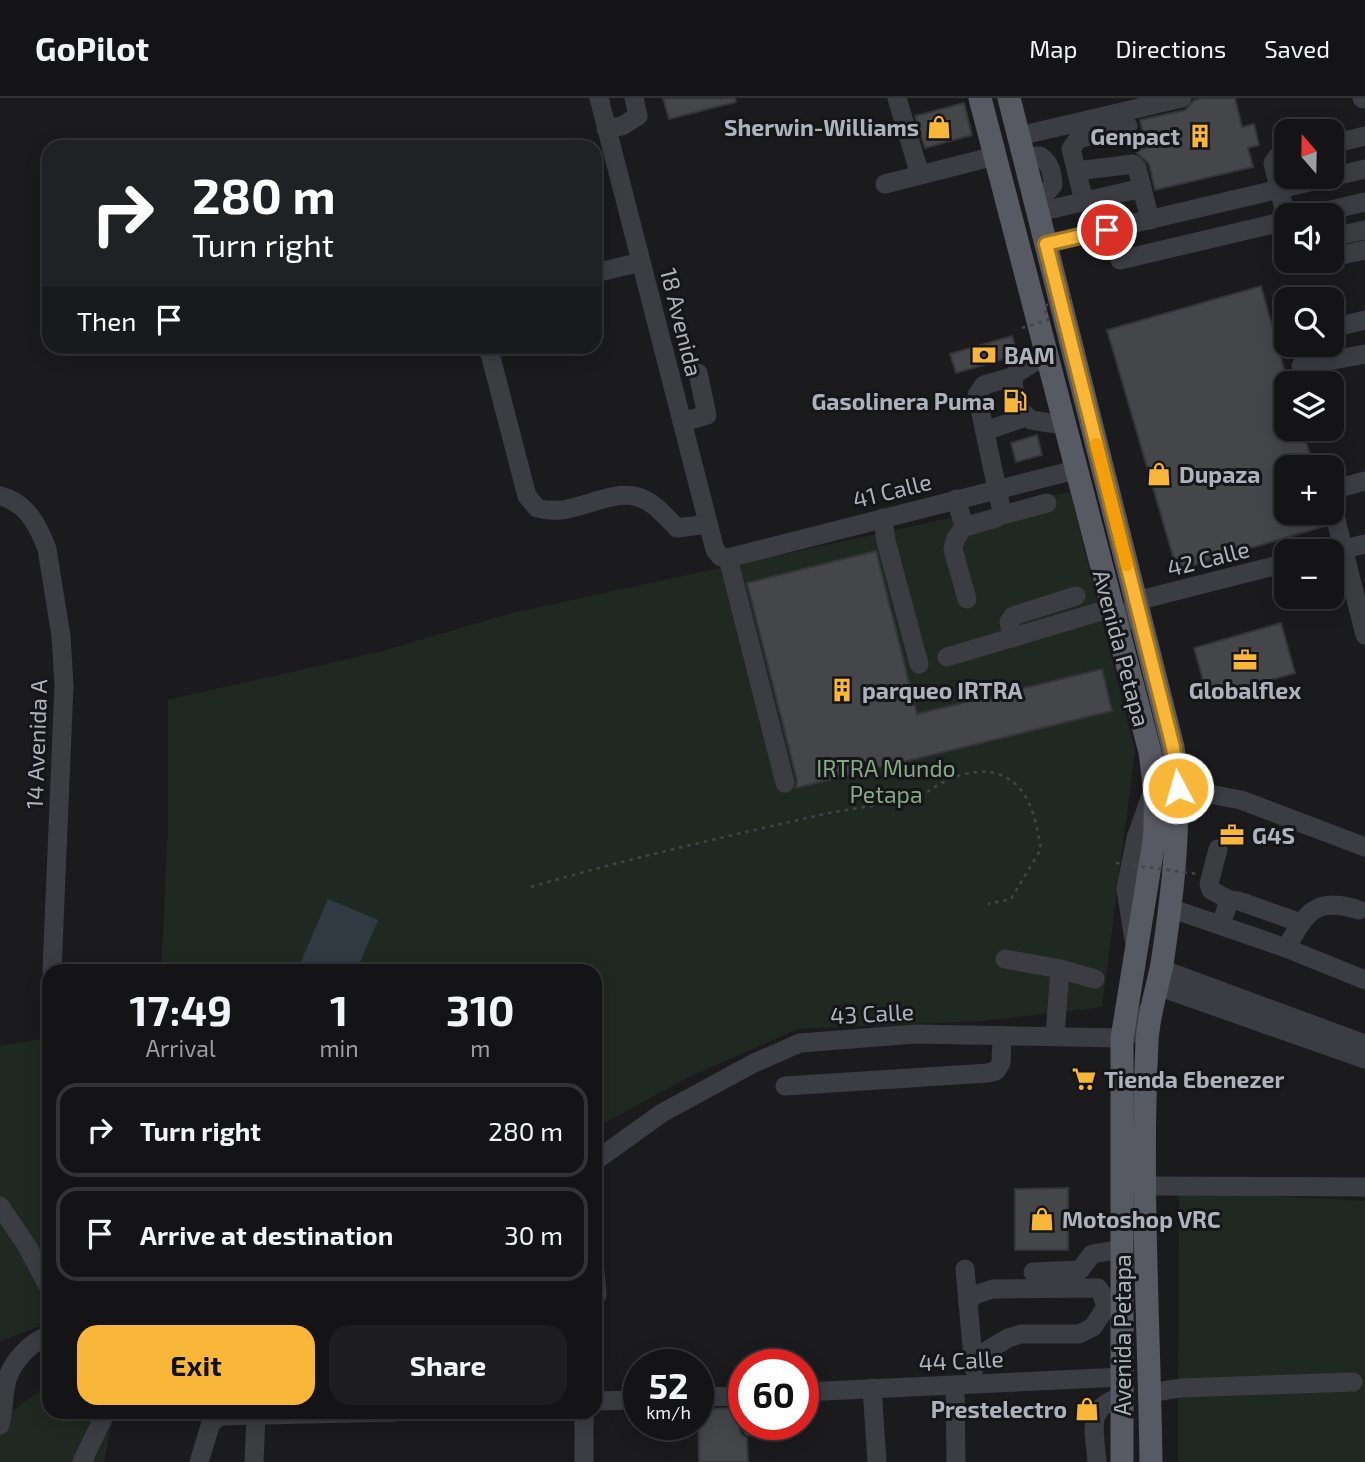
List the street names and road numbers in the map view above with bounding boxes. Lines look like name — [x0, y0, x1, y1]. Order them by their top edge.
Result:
street label: 18 Avenida — [655, 265, 709, 379]
street label: 41 Calle — [850, 467, 934, 513]
street label: 42 Calle — [1164, 534, 1252, 582]
street label: Avenida Petapa — [1088, 566, 1156, 730]
street label: 14 Avenida A — [20, 678, 52, 809]
street label: 43 Calle — [829, 997, 915, 1029]
street label: Avenida Petapa — [1108, 1254, 1136, 1416]
street label: 44 Calle — [918, 1344, 1004, 1376]

